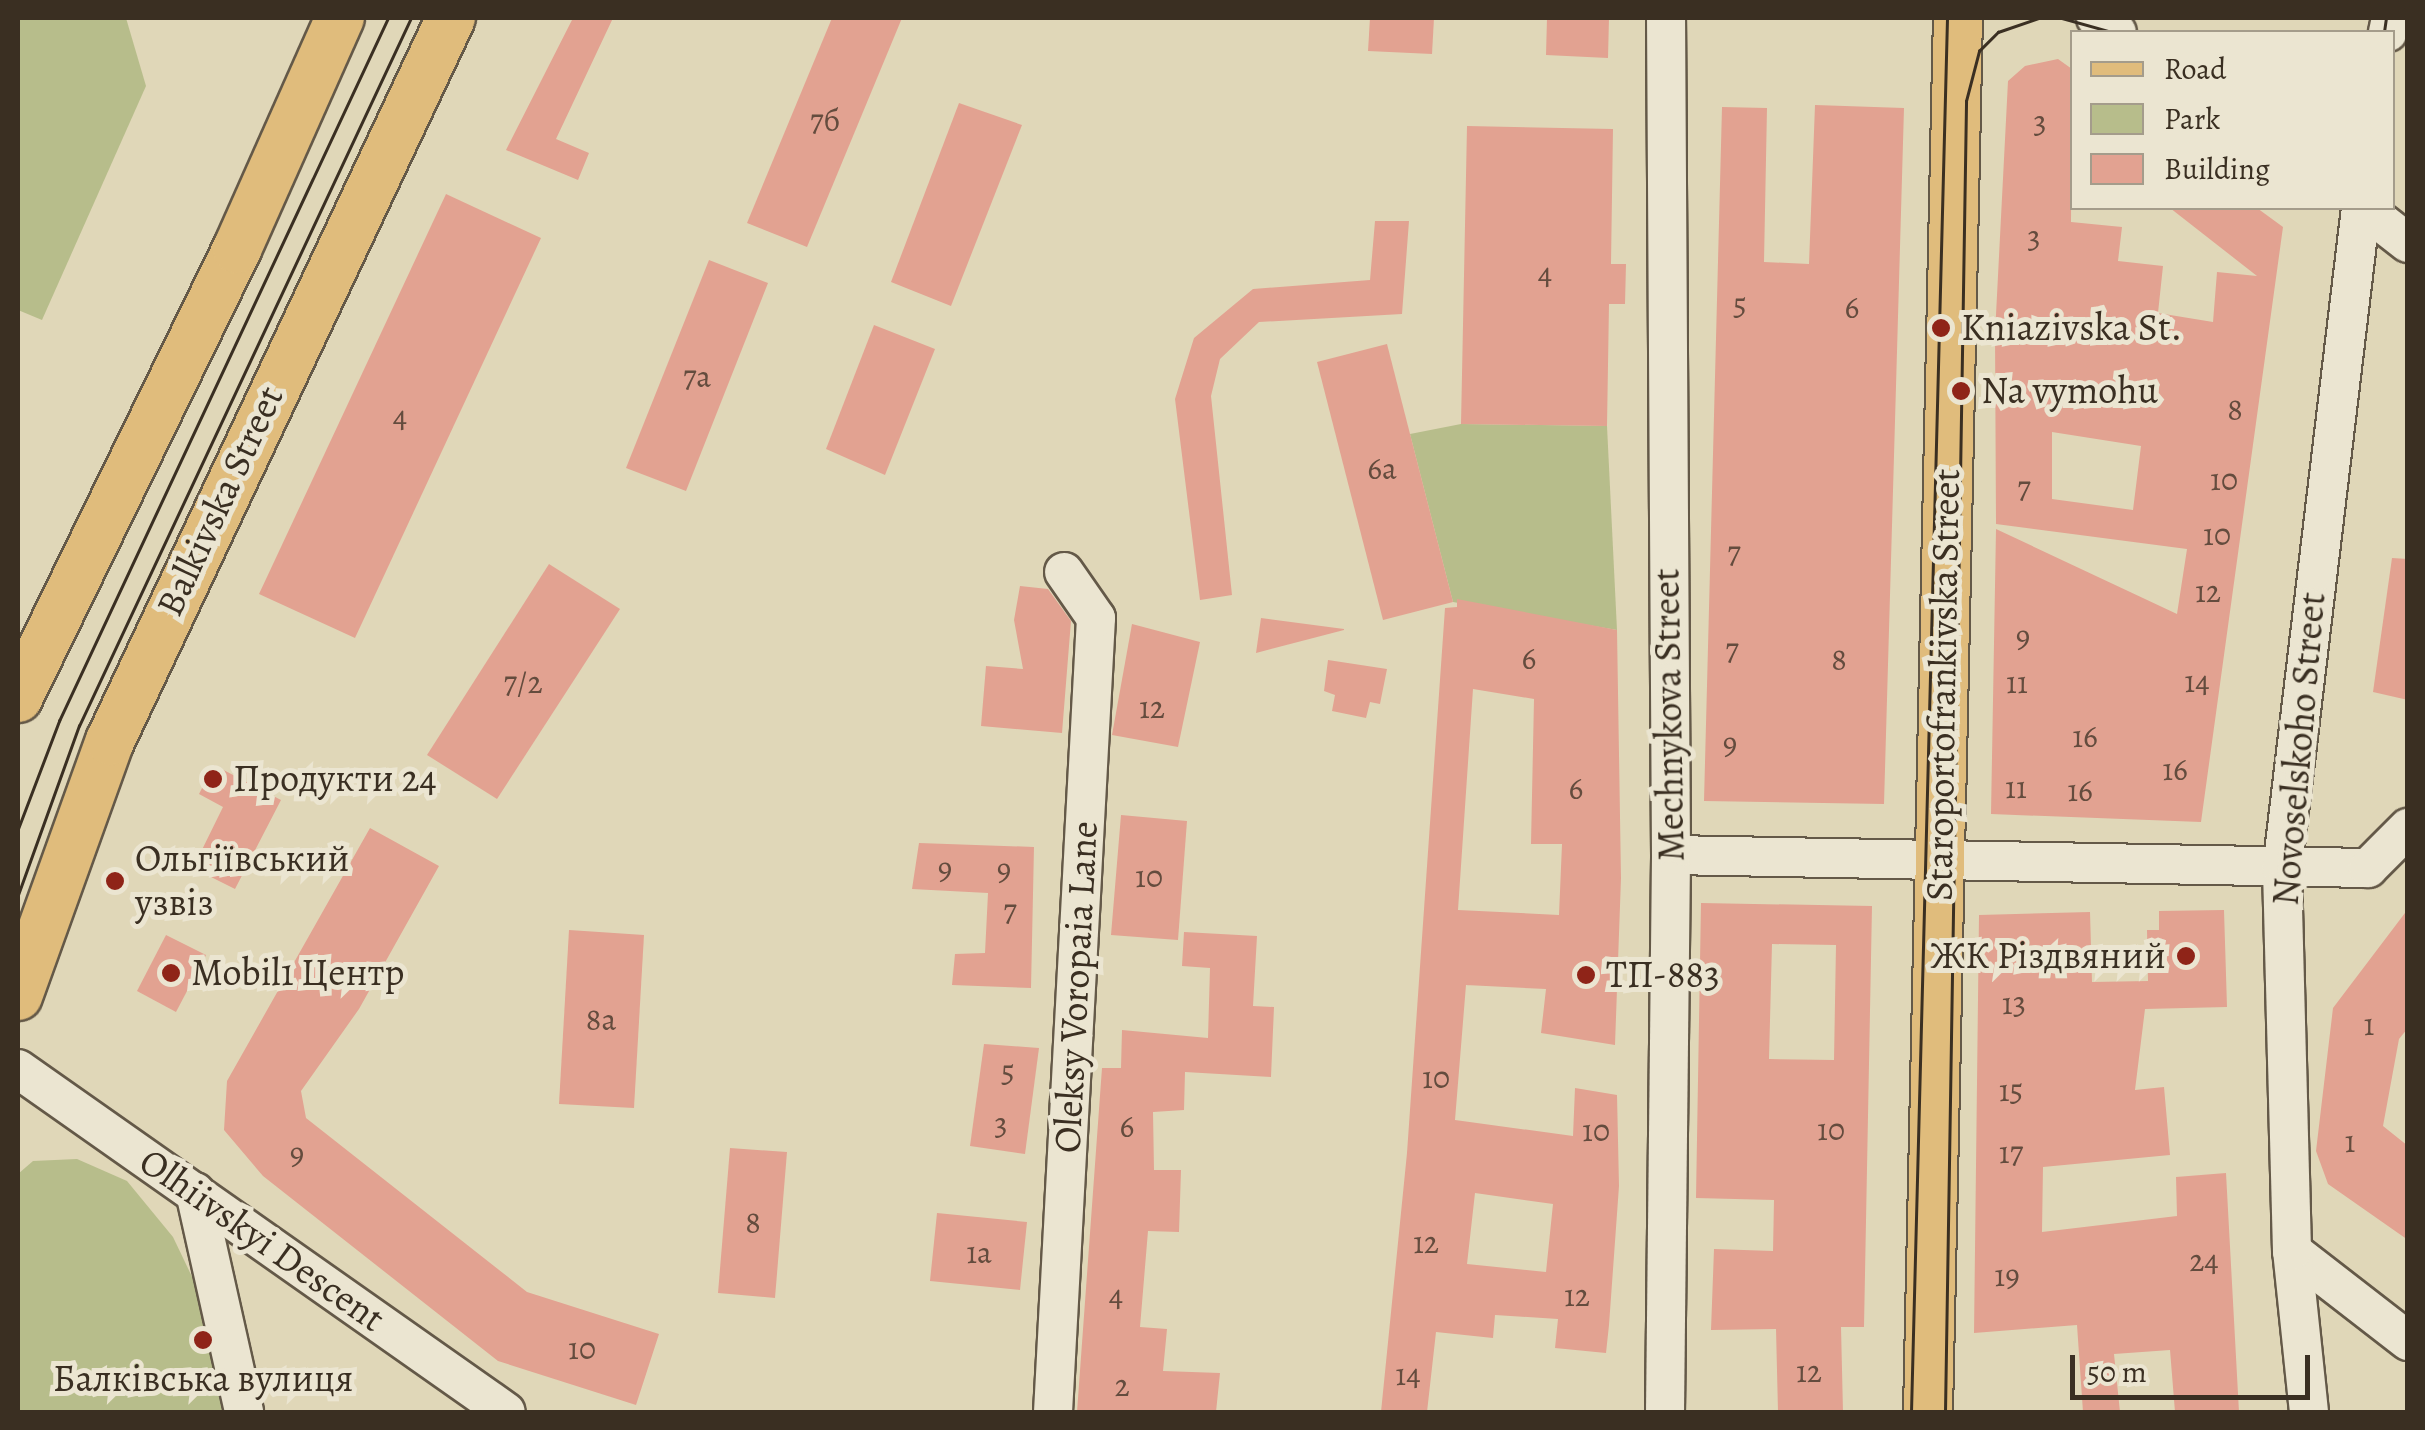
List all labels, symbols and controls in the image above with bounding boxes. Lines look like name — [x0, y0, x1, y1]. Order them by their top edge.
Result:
legend — [2070, 30, 2395, 210]
text: Road — [2164, 49, 2226, 89]
text: Park — [2164, 99, 2220, 139]
house number: 7б — [810, 101, 840, 139]
house number: 3 — [2033, 103, 2047, 141]
text: Building — [2164, 149, 2270, 189]
house number: 3 — [2027, 218, 2041, 256]
house number: 4 — [1538, 254, 1552, 292]
house number: 5 — [1733, 285, 1747, 323]
house number: 6 — [1845, 288, 1859, 326]
place label: Kniazivska St. — [1961, 305, 2182, 351]
marker: Kniazivska St. — [1930, 317, 1952, 339]
house number: 7а — [683, 357, 711, 395]
place label: Na vymohu — [1981, 368, 2158, 414]
street label: Balkivska Street — [147, 379, 293, 623]
marker: Na vymohu — [1950, 380, 1972, 402]
house number: 8 — [2227, 390, 2243, 428]
house number: 4 — [393, 397, 407, 435]
house number: 6а — [1367, 449, 1397, 487]
house number: 10 — [2210, 460, 2238, 498]
street label: Staroportofrankivska Street — [1916, 468, 1970, 902]
house number: 7 — [2017, 468, 2031, 506]
house number: 10 — [2203, 515, 2231, 553]
house number: 7 — [1727, 533, 1741, 571]
street label: Mechnykova Street — [1644, 568, 1694, 862]
house number: 12 — [2195, 572, 2221, 610]
street label: Novoselskoho Street — [2263, 591, 2335, 907]
house number: 9 — [2016, 617, 2030, 655]
house number: 7 — [1725, 630, 1739, 668]
house number: 6 — [1522, 639, 1536, 677]
house number: 8 — [1831, 640, 1847, 678]
house number: 14 — [2184, 662, 2210, 700]
house number: 7/2 — [503, 663, 543, 701]
house number: 11 — [2006, 663, 2028, 701]
house number: 12 — [1139, 688, 1165, 726]
house number: 16 — [2072, 717, 2098, 755]
house number: 9 — [1723, 724, 1737, 762]
house number: 16 — [2162, 750, 2188, 788]
place label: Продукти 24 — [233, 756, 437, 802]
marker: Продукти 24 — [202, 768, 224, 790]
house number: 11 — [2005, 768, 2027, 806]
house number: 6 — [1569, 769, 1583, 807]
house number: 16 — [2067, 771, 2093, 809]
street label: Oleksy Voropaia Lane — [1045, 820, 1107, 1154]
place label: Ольгіївський узвіз — [135, 836, 349, 926]
house number: 9 — [938, 849, 952, 887]
house number: 9 — [997, 850, 1011, 888]
house number: 10 — [1135, 857, 1163, 895]
marker: Ольгіївський узвіз — [104, 870, 126, 892]
house number: 7 — [1003, 891, 1017, 929]
place label: ЖК Різдвяний — [1930, 933, 2166, 979]
marker: ЖК Різдвяний — [2175, 945, 2197, 967]
place label: Mobil1 Центр — [191, 950, 404, 996]
place label: ТП-883 — [1606, 952, 1720, 998]
marker: Mobil1 Центр — [160, 962, 182, 984]
marker: ТП-883 — [1575, 964, 1597, 986]
house number: 13 — [2002, 984, 2026, 1022]
house number: 8а — [586, 1000, 616, 1038]
house number: 1 — [2364, 1005, 2374, 1043]
house number: 5 — [1001, 1052, 1015, 1090]
house number: 10 — [1422, 1058, 1450, 1096]
house number: 15 — [1999, 1071, 2023, 1109]
house number: 3 — [994, 1105, 1008, 1143]
house number: 6 — [1120, 1107, 1134, 1145]
house number: 10 — [1817, 1110, 1845, 1148]
house number: 10 — [1582, 1111, 1610, 1149]
house number: 1 — [2345, 1122, 2355, 1160]
house number: 17 — [1999, 1133, 2023, 1171]
house number: 9 — [290, 1134, 304, 1172]
street label: Olhiivskyi Descent — [131, 1139, 393, 1341]
house number: 8 — [745, 1203, 761, 1241]
house number: 12 — [1413, 1223, 1439, 1261]
house number: 1а — [966, 1233, 992, 1271]
house number: 24 — [2189, 1241, 2219, 1279]
house number: 19 — [1994, 1256, 2020, 1294]
house number: 4 — [1109, 1276, 1123, 1314]
house number: 12 — [1564, 1276, 1590, 1314]
marker: Балківська вулиця — [192, 1329, 214, 1351]
house number: 10 — [568, 1329, 596, 1367]
scale bar — [2075, 1335, 2315, 1397]
house number: 12 — [1796, 1352, 1822, 1390]
text: 50 m — [2087, 1352, 2147, 1392]
house number: 14 — [1395, 1355, 1421, 1393]
place label: Балківська вулиця — [53, 1356, 353, 1402]
house number: 2 — [1114, 1366, 1130, 1404]

